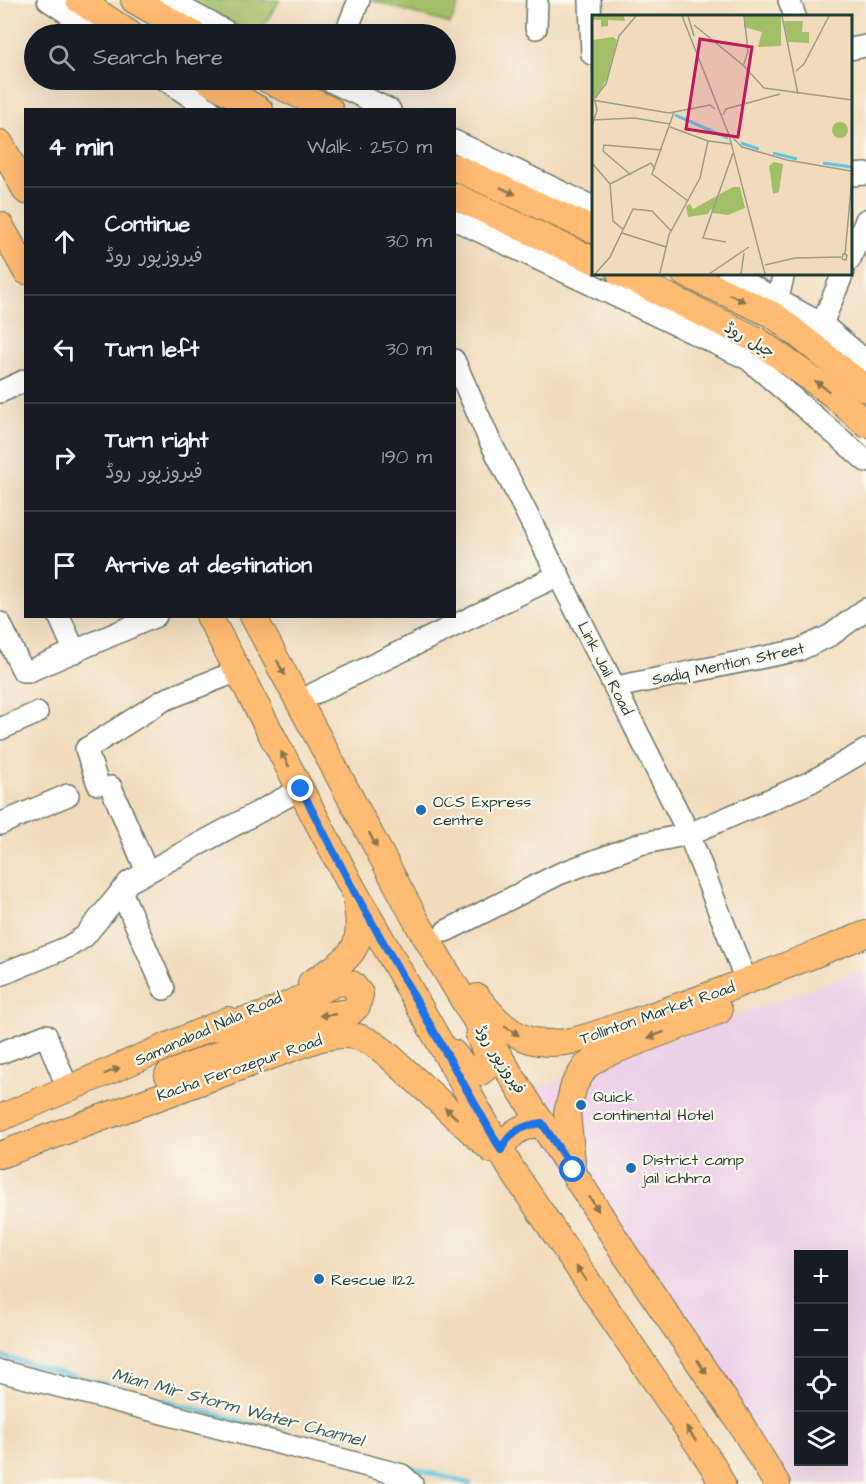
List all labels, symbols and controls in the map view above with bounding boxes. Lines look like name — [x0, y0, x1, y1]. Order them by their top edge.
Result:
inset map — [592, 15, 851, 274]
search box — [24, 24, 456, 90]
icon: search — [45, 41, 78, 74]
text: Search here — [93, 42, 223, 73]
text: 4 min — [48, 129, 113, 165]
text: Walk · 250 m — [307, 133, 432, 161]
one-way arrow — [499, 186, 517, 196]
text: Continue — [105, 209, 190, 240]
icon: ahead — [48, 225, 81, 258]
text: 30 m — [386, 227, 432, 255]
text: فیروزپور روڈ — [105, 242, 203, 270]
one-way arrow — [728, 294, 745, 303]
street label: جیل روڈ — [720, 317, 779, 363]
icon: left — [48, 333, 81, 366]
text: Turn left — [105, 334, 199, 365]
text: 30 m — [386, 335, 432, 363]
one-way arrow — [814, 380, 830, 392]
text: Turn right — [105, 425, 208, 456]
icon: right — [48, 441, 81, 474]
text: 190 m — [382, 443, 432, 471]
text: فیروزپور روڈ — [105, 458, 203, 486]
icon: arrive — [48, 549, 81, 582]
text: Arrive at destination — [105, 550, 312, 581]
street label: Link Jail Road — [572, 618, 638, 719]
street label: Sadiq Mention Street — [650, 637, 807, 691]
one-way arrow — [276, 660, 286, 677]
one-way arrow — [280, 750, 290, 767]
route end — [287, 775, 313, 801]
place label: OCS Express centre — [433, 791, 531, 831]
marker: OCS Express centre — [414, 803, 428, 817]
one-way arrow — [368, 832, 378, 849]
street label: Tollinton Market Road — [577, 976, 738, 1050]
street label: Samanabad Nala Road — [131, 987, 285, 1071]
one-way arrow — [319, 1010, 338, 1020]
street label: فیروزپور روڈ — [470, 1021, 531, 1098]
one-way arrow — [503, 1025, 519, 1037]
street label: Kacha Ferozepur Road — [154, 1029, 325, 1107]
one-way arrow — [647, 1031, 665, 1040]
one-way arrow — [103, 1066, 121, 1076]
place label: Quick continental Hotel — [593, 1086, 714, 1126]
marker: Quick continental Hotel — [574, 1098, 588, 1112]
one-way arrow — [444, 1106, 459, 1120]
place label: District camp jail ichhra — [641, 1149, 744, 1189]
route start — [559, 1156, 585, 1182]
marker: District camp jail ichhra — [624, 1161, 638, 1175]
one-way arrow — [588, 1196, 599, 1212]
map controls — [794, 1250, 848, 1466]
button: + — [794, 1250, 848, 1304]
one-way arrow — [576, 1265, 587, 1281]
place label: Rescue 1122 — [331, 1269, 415, 1291]
marker: Rescue 1122 — [312, 1272, 326, 1286]
button: − — [794, 1304, 848, 1358]
one-way arrow — [696, 1358, 708, 1374]
button: locate — [794, 1358, 848, 1412]
water label: Mian Mir Storm Water Channel — [109, 1362, 369, 1454]
button: layers — [794, 1412, 848, 1466]
one-way arrow — [685, 1427, 697, 1443]

